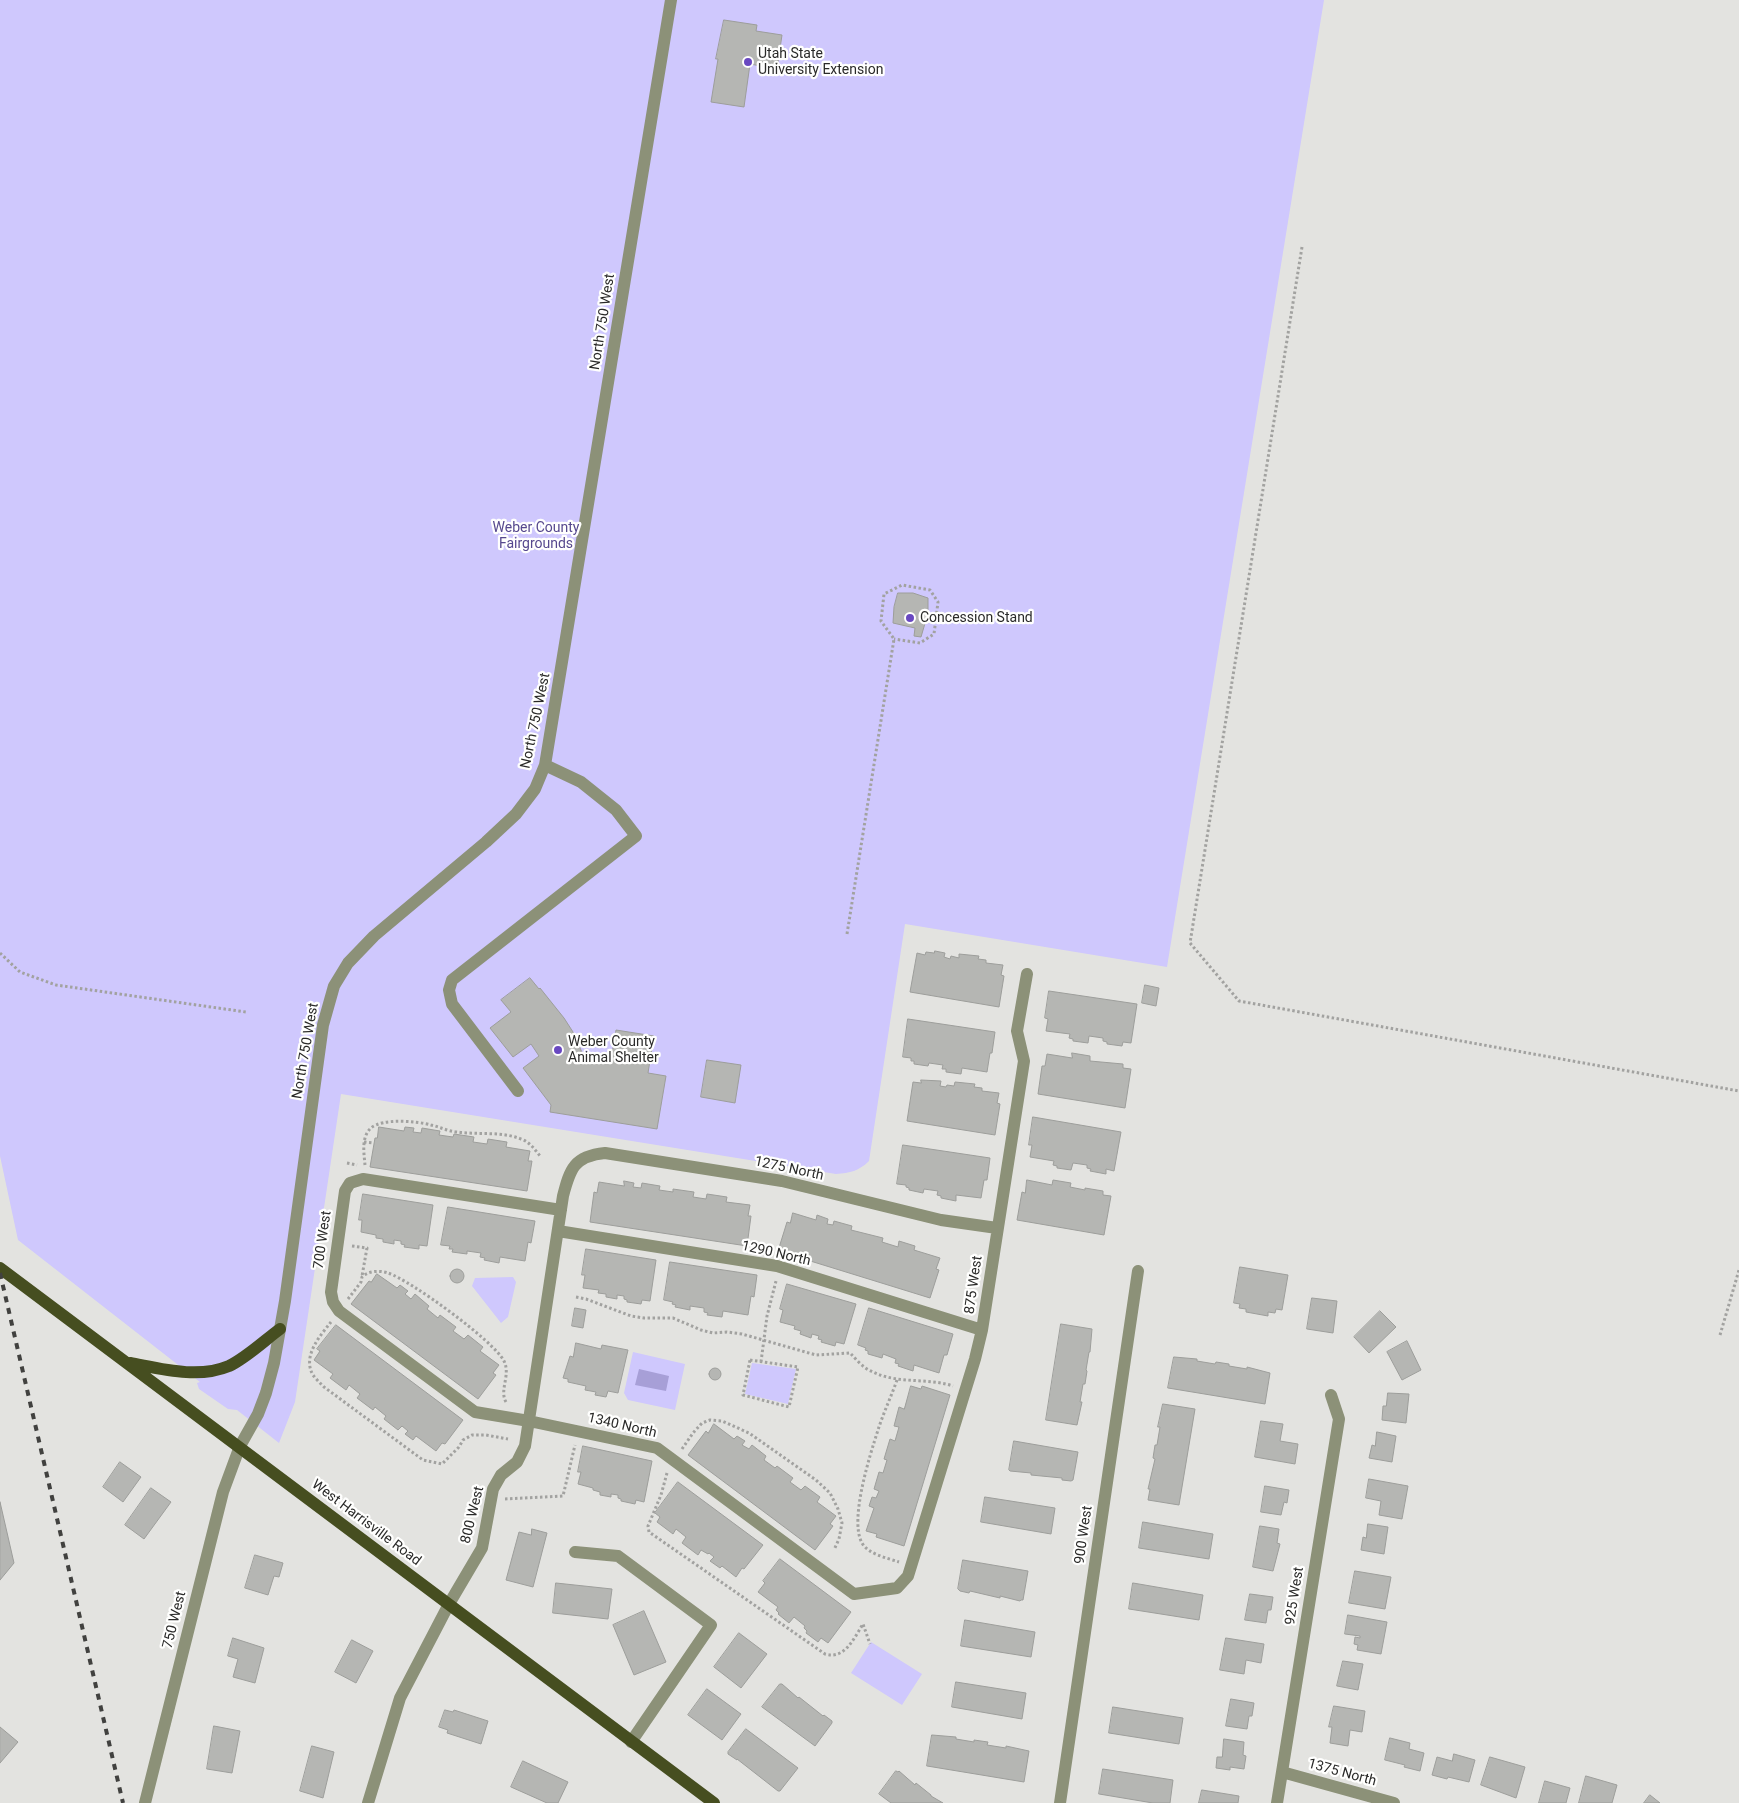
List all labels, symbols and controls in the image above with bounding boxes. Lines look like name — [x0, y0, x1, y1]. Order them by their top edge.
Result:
place label: Utah State University Extension — [758, 46, 883, 78]
marker: Utah State University Extension — [742, 56, 754, 68]
street label: North 750 West — [587, 273, 619, 371]
park label: Weber County Fairgrounds — [493, 520, 579, 552]
place label: Concession Stand — [920, 610, 1033, 626]
marker: Concession Stand — [904, 612, 916, 624]
street label: North 750 West — [518, 672, 554, 770]
street label: North 750 West — [289, 1002, 323, 1100]
place label: Weber County Animal Shelter — [568, 1034, 659, 1066]
marker: Weber County Animal Shelter — [552, 1044, 564, 1056]
street label: 1275 North — [753, 1153, 825, 1185]
street label: 700 West — [311, 1210, 335, 1270]
street label: 1290 North — [740, 1238, 812, 1270]
street label: 875 West — [962, 1255, 986, 1315]
street label: 1340 North — [586, 1410, 658, 1442]
street label: West Harrisville Road — [308, 1476, 424, 1570]
street label: 800 West — [458, 1485, 488, 1545]
street label: 900 West — [1072, 1505, 1096, 1565]
street label: 925 West — [1282, 1566, 1308, 1626]
street label: 750 West — [160, 1590, 190, 1650]
street label: 1375 North — [1306, 1756, 1378, 1790]

